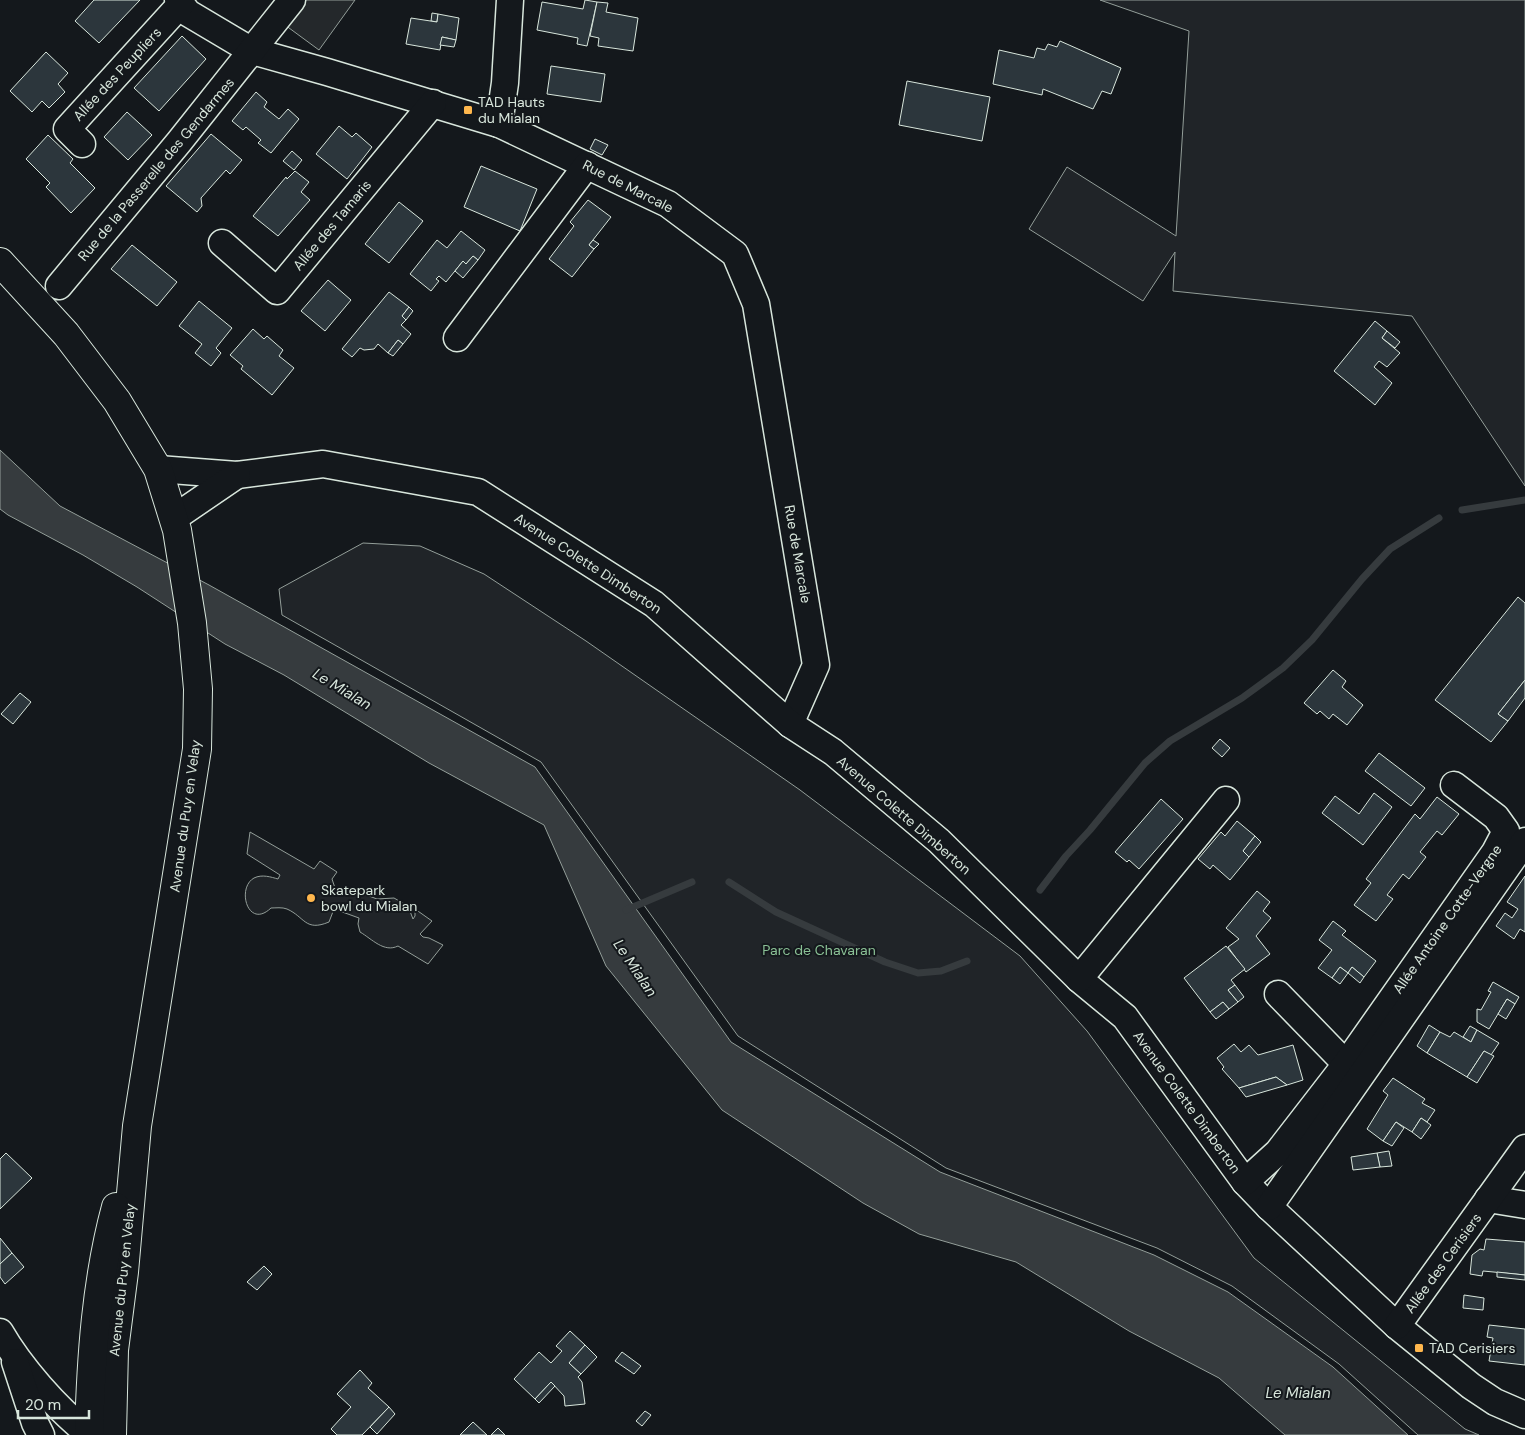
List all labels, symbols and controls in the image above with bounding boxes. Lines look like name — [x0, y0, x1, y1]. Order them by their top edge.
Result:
street label: Allée des Peupliers — [69, 23, 165, 125]
street label: Rue de la Passerelle des Gendarmes — [74, 73, 238, 265]
place label: TAD Hauts du Mialan — [478, 93, 545, 127]
marker: TAD Hauts du Mialan — [462, 104, 474, 116]
street label: Rue de Marcale — [580, 155, 676, 217]
street label: Allée des Tamaris — [289, 176, 375, 274]
street label: Rue de Marcale — [780, 503, 816, 605]
street label: Avenue Colette Dimberton — [511, 509, 665, 617]
water label: Le Mialan — [309, 664, 375, 715]
street label: Avenue du Puy en Velay — [165, 738, 205, 893]
street label: Avenue Colette Dimberton — [833, 752, 975, 878]
street label: Allée Antoine Cotte-Vergne — [1389, 841, 1506, 997]
place label: Skatepark bowl du Mialan — [321, 881, 417, 915]
marker: Skatepark bowl du Mialan — [305, 892, 317, 904]
water label: Le Mialan — [608, 935, 662, 1001]
park label: Parc de Chavaran — [762, 941, 876, 959]
street label: Avenue Colette Dimberton — [1129, 1027, 1245, 1177]
street label: Avenue du Puy en Velay — [105, 1202, 139, 1357]
street label: Allée des Cerisiers — [1401, 1209, 1485, 1317]
place label: TAD Cerisiers — [1429, 1339, 1515, 1357]
marker: TAD Cerisiers — [1413, 1342, 1425, 1354]
water label: Le Mialan — [1265, 1383, 1331, 1403]
scale bar — [18, 1388, 89, 1420]
text: 20 m — [25, 1395, 61, 1415]

